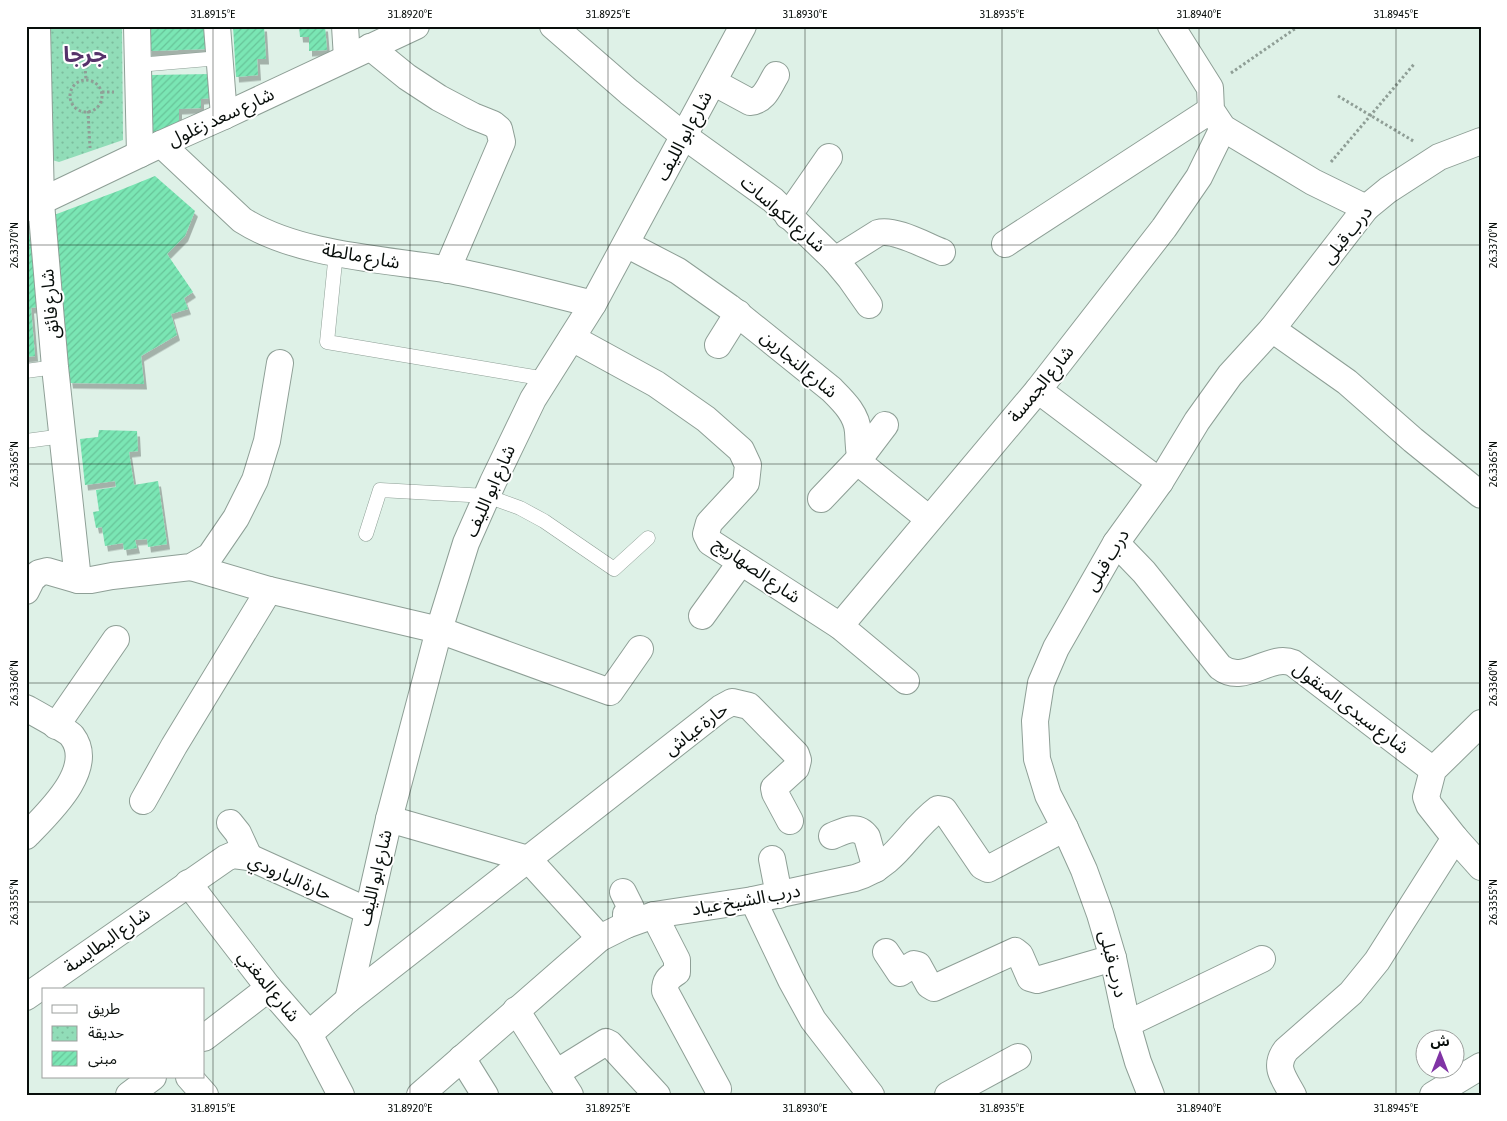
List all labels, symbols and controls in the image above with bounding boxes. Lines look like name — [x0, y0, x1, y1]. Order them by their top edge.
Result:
text: 31.8915°E — [191, 7, 235, 21]
text: 31.8920°E — [388, 7, 432, 21]
text: 31.8925°E — [586, 7, 630, 21]
text: 31.8930°E — [783, 7, 827, 21]
text: 31.8935°E — [980, 7, 1024, 21]
text: 31.8940°E — [1177, 7, 1221, 21]
text: 31.8945°E — [1374, 7, 1418, 21]
district label: جرجا — [63, 41, 107, 67]
street label: شارع سعد زغلول — [164, 83, 279, 154]
street label: شارع ابو الليف — [651, 87, 719, 186]
street label: شارع الكواسات — [734, 171, 830, 259]
street label: درب قبلى — [1317, 201, 1377, 269]
text: 26.3370°N — [7, 222, 21, 268]
text: 26.3370°N — [1486, 222, 1500, 268]
street label: شارع مالطة — [320, 238, 402, 277]
street label: شارع فائق — [36, 268, 67, 340]
street label: شارع النجارين — [754, 325, 842, 405]
street label: شارع الجمسة — [1003, 341, 1081, 429]
text: 26.3365°N — [7, 441, 21, 487]
text: 26.3365°N — [1486, 441, 1500, 487]
street label: شارع ابو الليف — [460, 442, 523, 542]
street label: درب قبلى — [1080, 525, 1134, 595]
street label: شارع الصهاريج — [708, 532, 805, 610]
street label: شارع سيدى المنقول — [1287, 657, 1413, 761]
text: 26.3360°N — [7, 660, 21, 706]
text: 26.3360°N — [1486, 660, 1500, 706]
street label: حارة عياش — [660, 698, 732, 760]
street label: شارع ابو الليف — [353, 828, 400, 929]
street label: حارة البارودي — [244, 849, 335, 907]
text: 26.3355°N — [7, 879, 21, 925]
text: 26.3355°N — [1486, 879, 1500, 925]
street label: درب الشيخ عياد — [690, 880, 803, 922]
street label: شارع البطايسة — [60, 902, 156, 980]
street label: درب قبلى — [1094, 928, 1132, 1000]
street label: شارع المغني — [231, 946, 305, 1028]
legend — [42, 988, 205, 1078]
text: طريق — [88, 1000, 120, 1019]
text: حديقة — [88, 1024, 124, 1041]
north arrow — [1414, 1028, 1464, 1078]
text: ش — [1430, 1033, 1450, 1049]
text: مبنى — [88, 1050, 117, 1068]
text: 31.8915°E — [191, 1101, 235, 1115]
text: 31.8920°E — [388, 1101, 432, 1115]
text: 31.8925°E — [586, 1101, 630, 1115]
text: 31.8930°E — [783, 1101, 827, 1115]
text: 31.8935°E — [980, 1101, 1024, 1115]
text: 31.8940°E — [1177, 1101, 1221, 1115]
text: 31.8945°E — [1374, 1101, 1418, 1115]

